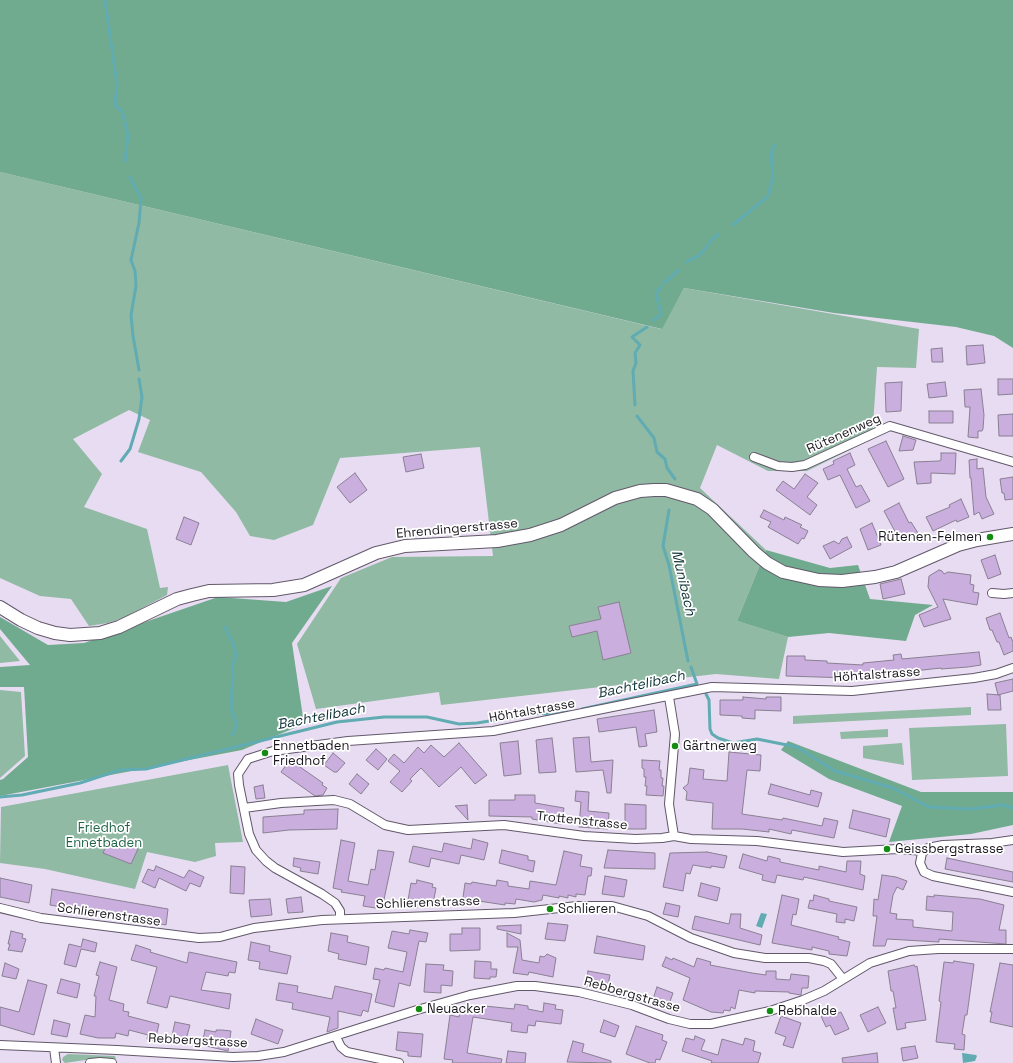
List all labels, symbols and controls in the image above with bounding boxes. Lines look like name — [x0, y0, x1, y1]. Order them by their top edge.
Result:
street label: Rütenenweg — [805, 411, 883, 457]
street label: Ehrendingerstrasse — [395, 516, 519, 542]
place label: Rütenen-Felmen — [878, 529, 982, 545]
marker: Rütenen-Felmen — [985, 532, 995, 542]
water label: Munibach — [667, 549, 699, 617]
street label: Höhtalstrasse — [833, 664, 921, 686]
water label: Bachtelibach — [596, 668, 686, 702]
street label: Höhtalstrasse — [488, 696, 576, 726]
water label: Bachtelibach — [276, 700, 366, 734]
place label: Ennetbaden Friedhof — [273, 738, 349, 769]
place label: Gärtnerweg — [683, 738, 757, 754]
marker: Gärtnerweg — [670, 741, 680, 751]
marker: Ennetbaden Friedhof — [260, 748, 270, 758]
street label: Trottenstrasse — [536, 808, 628, 834]
park label: Friedhof Ennetbaden — [66, 820, 142, 851]
place label: Geissbergstrasse — [895, 841, 1003, 857]
marker: Geissbergstrasse — [882, 844, 892, 854]
street label: Schlierenstrasse — [376, 893, 480, 913]
street label: Schlierenstrasse — [56, 900, 162, 930]
place label: Schlieren — [558, 901, 616, 917]
marker: Schlieren — [545, 904, 555, 914]
street label: Rebbergstrasse — [582, 974, 682, 1016]
place label: Neuacker — [427, 1001, 486, 1017]
place label: Rebhalde — [778, 1003, 837, 1019]
marker: Neuacker — [414, 1004, 424, 1014]
marker: Rebhalde — [765, 1006, 775, 1016]
street label: Rebbergstrasse — [148, 1031, 248, 1051]

